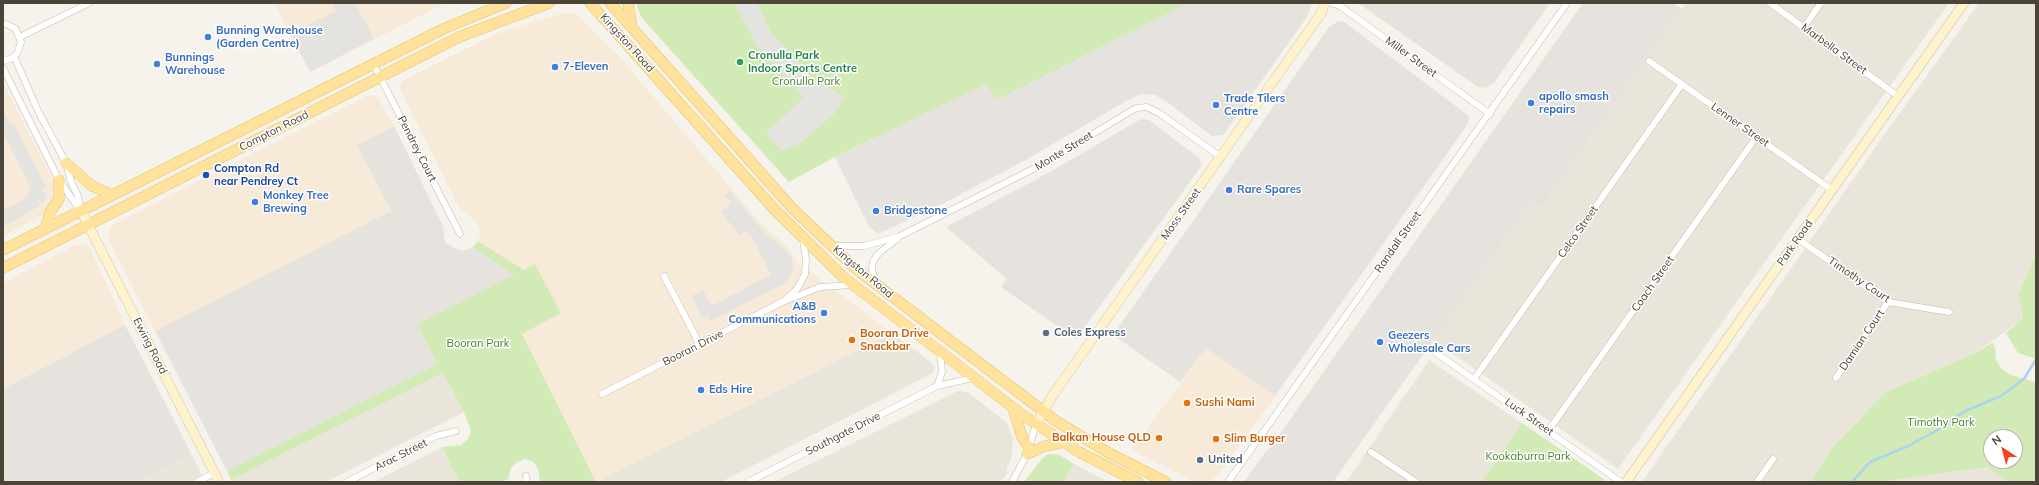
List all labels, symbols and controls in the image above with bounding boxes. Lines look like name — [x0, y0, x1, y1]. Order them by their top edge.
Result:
street label: Kingston Road — [597, 11, 657, 75]
street label: Marbella Street — [1799, 21, 1869, 77]
place label: Bunning Warehouse (Garden Centre) — [216, 24, 323, 50]
marker: Bunning Warehouse (Garden Centre) — [203, 32, 213, 42]
street label: Miller Street — [1383, 34, 1439, 80]
place label: Cronulla Park Indoor Sports Centre — [748, 49, 857, 75]
place label: Bunnings Warehouse — [165, 51, 225, 77]
marker: Cronulla Park Indoor Sports Centre — [735, 57, 745, 67]
marker: Bunnings Warehouse — [152, 59, 162, 69]
place label: 7-Eleven — [563, 60, 608, 74]
marker: 7-Eleven — [550, 62, 560, 72]
park label: Cronulla Park — [772, 75, 840, 89]
place label: apollo smash repairs — [1539, 90, 1609, 116]
place label: Trade Tilers Centre — [1224, 92, 1285, 118]
marker: apollo smash repairs — [1526, 98, 1536, 108]
marker: Trade Tilers Centre — [1211, 100, 1221, 110]
street label: Lenner Street — [1708, 100, 1772, 150]
street label: Compton Road — [237, 108, 311, 154]
street label: Pendrey Court — [395, 114, 439, 184]
street label: Monte Street — [1033, 129, 1095, 173]
place label: Compton Rd near Pendrey Ct — [214, 162, 298, 188]
marker: Compton Rd near Pendrey Ct — [201, 170, 211, 180]
place label: Rare Spares — [1237, 183, 1301, 197]
marker: Rare Spares — [1224, 185, 1234, 195]
street label: Moss Street — [1158, 186, 1204, 242]
place label: Monkey Tree Brewing — [263, 189, 329, 215]
marker: Monkey Tree Brewing — [250, 197, 260, 207]
street label: Celco Street — [1555, 203, 1601, 261]
place label: Bridgestone — [884, 204, 947, 218]
marker: Bridgestone — [871, 206, 881, 216]
street label: Randall Street — [1372, 209, 1424, 275]
street label: Park Road — [1774, 218, 1816, 268]
street label: Kingston Road — [830, 243, 896, 301]
street label: Coach Street — [1629, 254, 1677, 314]
street label: Timothy Court — [1825, 254, 1893, 306]
place label: A&B Communications — [728, 300, 816, 326]
street label: Damian Court — [1837, 307, 1887, 373]
marker: A&B Communications — [819, 308, 829, 318]
street label: Ewing Road — [130, 316, 170, 376]
place label: Coles Express — [1054, 326, 1126, 340]
street label: Booran Drive — [660, 327, 726, 369]
place label: Booran Drive Snackbar — [860, 327, 929, 353]
marker: Coles Express — [1041, 328, 1051, 338]
place label: Geezers Wholesale Cars — [1388, 329, 1471, 355]
marker: Booran Drive Snackbar — [847, 335, 857, 345]
park label: Booran Park — [446, 337, 510, 351]
marker: Geezers Wholesale Cars — [1375, 337, 1385, 347]
place label: Eds Hire — [709, 383, 753, 397]
marker: Eds Hire — [696, 385, 706, 395]
street label: Luck Street — [1502, 395, 1556, 439]
place label: Sushi Nami — [1195, 396, 1255, 410]
marker: Sushi Nami — [1182, 398, 1192, 408]
street label: Southgate Drive — [803, 409, 883, 459]
park label: Timothy Park — [1907, 416, 1975, 430]
north arrow — [1983, 429, 2023, 469]
place label: Balkan House QLD — [1052, 431, 1151, 445]
place label: Slim Burger — [1224, 432, 1285, 446]
text: N — [1989, 432, 2004, 448]
marker: Balkan House QLD — [1154, 433, 1164, 443]
marker: Slim Burger — [1211, 434, 1221, 444]
street label: Arac Street — [372, 436, 430, 474]
park label: Kookaburra Park — [1485, 450, 1571, 464]
place label: United — [1208, 453, 1243, 467]
marker: United — [1195, 455, 1205, 465]

